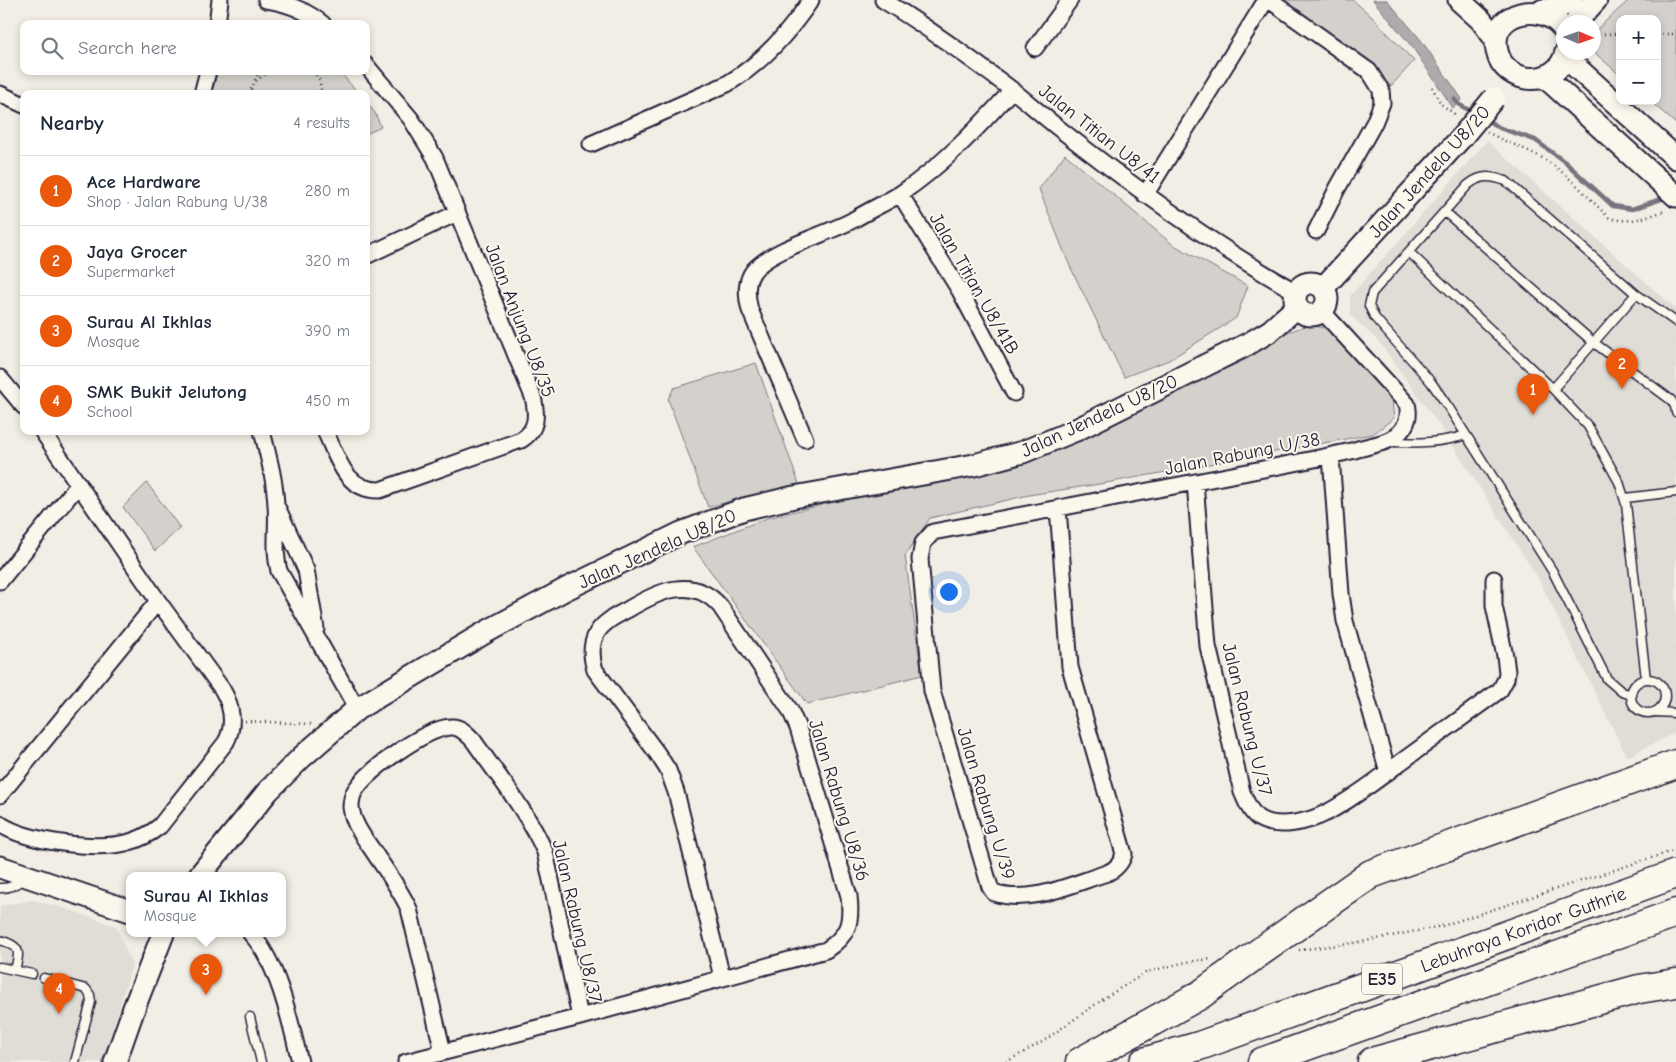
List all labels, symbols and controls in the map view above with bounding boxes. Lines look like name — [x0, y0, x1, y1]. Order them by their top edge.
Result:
north arrow — [1556, 15, 1601, 60]
map controls — [1616, 15, 1661, 105]
button: + — [1616, 15, 1661, 60]
search box — [20, 20, 370, 75]
icon: search — [38, 34, 66, 62]
text: Search here — [78, 37, 177, 59]
button: − — [1616, 60, 1661, 105]
street label: Jalan Titian U8/41 — [1034, 80, 1164, 188]
street label: Jalan Jendela U8/20 — [1364, 101, 1495, 242]
text: Nearby — [40, 111, 104, 135]
text: 4 results — [293, 114, 350, 132]
text: Ace Hardware — [87, 171, 201, 193]
text: 1 — [53, 182, 59, 200]
text: 280 m — [305, 182, 350, 200]
text: Shop · Jalan Rabung U/38 — [87, 193, 268, 211]
street label: Jalan Titian U8/41B — [925, 209, 1024, 358]
street label: Jalan Anjung U8/35 — [481, 240, 560, 400]
text: Jaya Grocer — [87, 241, 187, 263]
text: 2 — [52, 252, 60, 270]
text: 320 m — [305, 252, 350, 270]
text: Supermarket — [87, 263, 175, 281]
text: Surau Al Ikhlas — [87, 311, 212, 333]
text: 3 — [52, 322, 60, 340]
text: 390 m — [305, 322, 350, 340]
text: Mosque — [87, 333, 140, 351]
pin: 2 — [1606, 348, 1638, 389]
street label: Jalan Jendela U8/20 — [1017, 370, 1181, 462]
pin: 1 — [1517, 374, 1549, 415]
text: SMK Bukit Jelutong — [87, 381, 247, 403]
text: 4 — [52, 392, 60, 410]
text: 450 m — [305, 392, 350, 410]
text: School — [87, 403, 133, 421]
street label: Jalan Rabung U/38 — [1163, 428, 1322, 480]
street label: Jalan Jendela U8/20 — [575, 504, 740, 594]
your location — [936, 579, 962, 605]
street label: Jalan Rabung U/37 — [1217, 640, 1277, 798]
street label: Jalan Rabung U8/36 — [804, 717, 874, 884]
street label: Jalan Rabung U/39 — [952, 724, 1020, 882]
street label: Jalan Rabung U8/37 — [548, 837, 607, 1005]
popup — [126, 872, 286, 937]
street label: Lebuhraya Koridor Guthrie — [1418, 882, 1629, 977]
text: Surau Al Ikhlas — [144, 885, 268, 907]
text: Mosque — [144, 907, 197, 925]
pin: 3 — [190, 954, 222, 995]
road number: E35 — [1362, 964, 1402, 994]
pin: 4 — [43, 973, 75, 1014]

